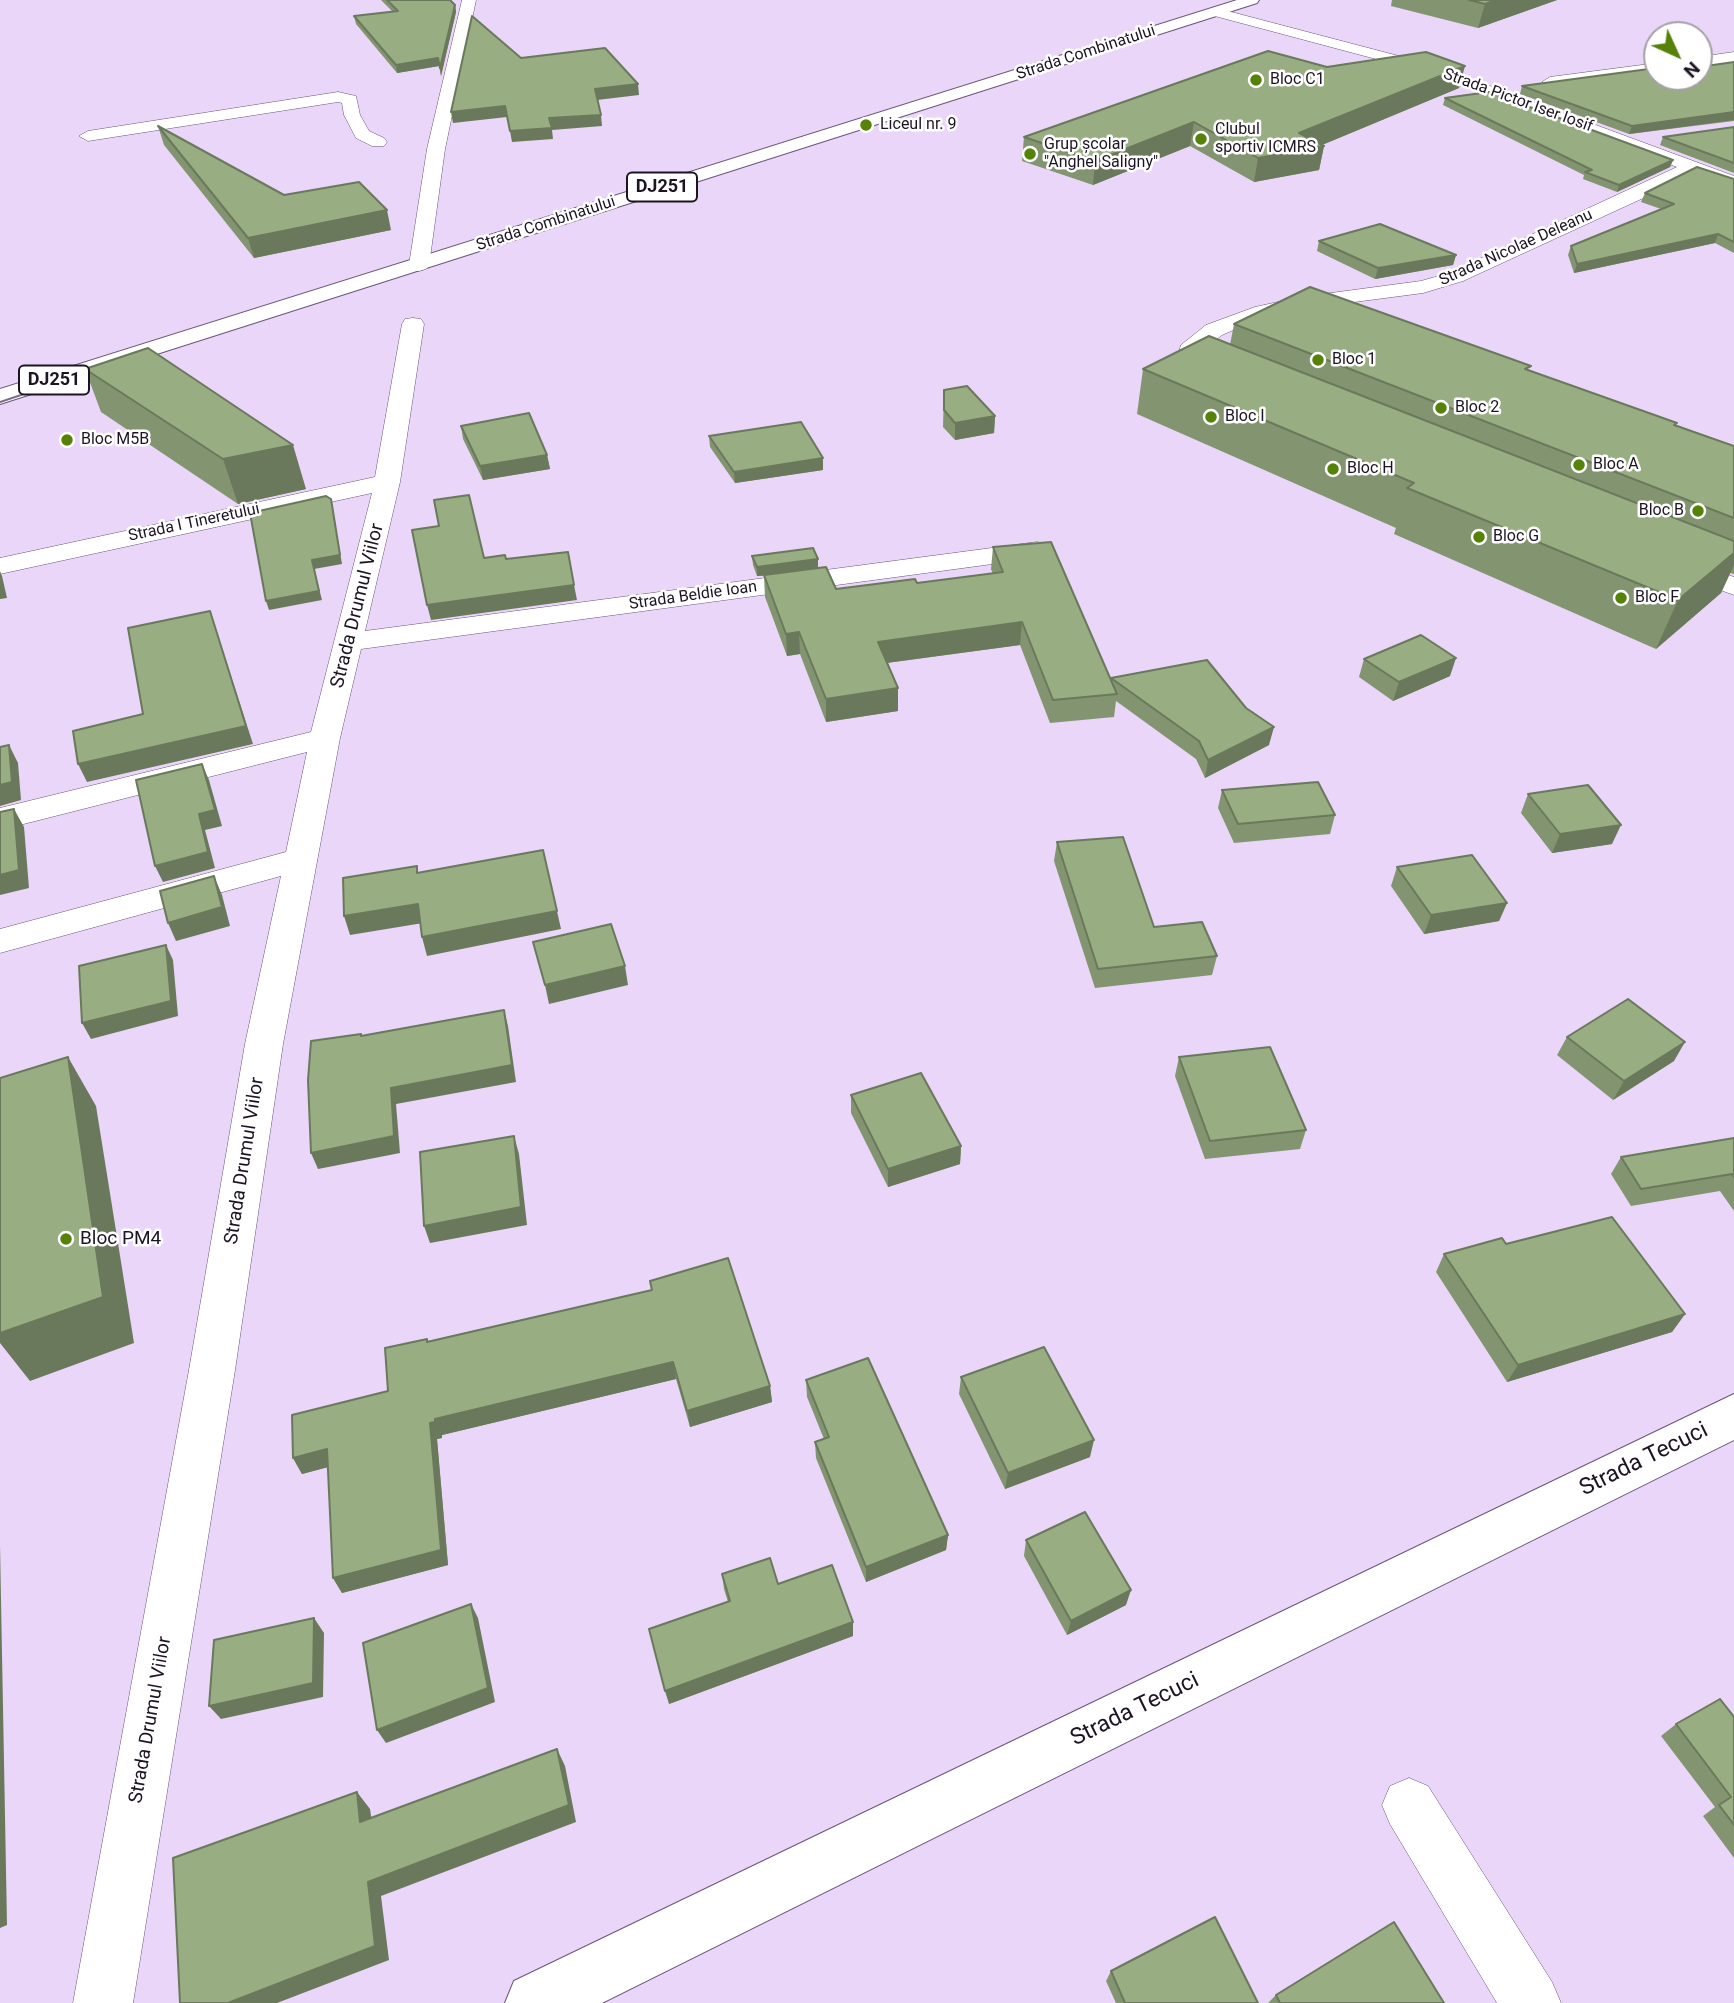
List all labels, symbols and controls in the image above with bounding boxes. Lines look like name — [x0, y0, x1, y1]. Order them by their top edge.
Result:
street label: Strada Combinatului — [1014, 21, 1158, 85]
north arrow — [1643, 21, 1713, 91]
text: N — [1679, 57, 1705, 83]
street label: Strada Pictor Iser Iosif — [1441, 65, 1595, 137]
place label: Bloc C1 — [1270, 70, 1325, 90]
marker: Bloc C1 — [1248, 72, 1264, 88]
place label: Liceul nr. 9 — [880, 115, 957, 135]
marker: Liceul nr. 9 — [858, 117, 874, 133]
place label: Clubul sportiv ICMRS — [1215, 120, 1316, 158]
marker: Clubul sportiv ICMRS — [1193, 131, 1209, 147]
place label: Grup școlar "Anghel Saligny" — [1044, 135, 1158, 173]
marker: Grup școlar "Anghel Saligny" — [1022, 146, 1038, 162]
road number: DJ251 — [627, 172, 697, 202]
street label: Strada Combinatului — [474, 192, 618, 256]
street label: Strada Nicolae Deleanu — [1436, 206, 1596, 290]
place label: Bloc 1 — [1332, 350, 1376, 370]
marker: Bloc 1 — [1310, 352, 1326, 368]
road number: DJ251 — [19, 366, 89, 394]
place label: Bloc 2 — [1455, 398, 1499, 418]
marker: Bloc 2 — [1433, 400, 1449, 416]
place label: Bloc I — [1225, 407, 1265, 427]
marker: Bloc I — [1203, 409, 1219, 425]
place label: Bloc M5B — [81, 430, 149, 450]
marker: Bloc M5B — [59, 432, 75, 448]
place label: Bloc A — [1593, 455, 1639, 475]
marker: Bloc A — [1571, 457, 1587, 473]
place label: Bloc H — [1347, 459, 1394, 479]
marker: Bloc H — [1325, 461, 1341, 477]
street label: Strada I Tineretului — [127, 500, 261, 546]
place label: Bloc B — [1639, 501, 1684, 521]
marker: Bloc B — [1690, 503, 1706, 519]
street label: Strada Drumul Viilor — [327, 521, 389, 691]
place label: Bloc G — [1493, 527, 1539, 547]
marker: Bloc G — [1471, 529, 1487, 545]
street label: Strada Beldie Ioan — [628, 578, 758, 614]
place label: Bloc F — [1635, 588, 1679, 608]
marker: Bloc F — [1613, 590, 1629, 606]
street label: Strada Drumul Viilor — [221, 1076, 269, 1246]
place label: Bloc PM4 — [80, 1228, 161, 1250]
marker: Bloc PM4 — [58, 1231, 74, 1247]
street label: Strada Tecuci — [1575, 1417, 1713, 1503]
street label: Strada Drumul Viilor — [125, 1635, 177, 1805]
street label: Strada Tecuci — [1066, 1667, 1204, 1753]

